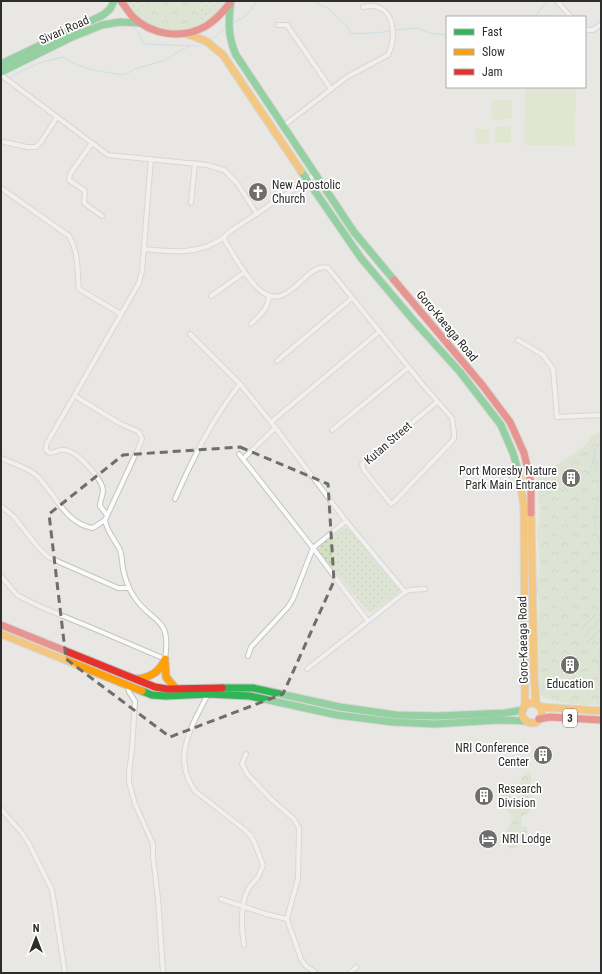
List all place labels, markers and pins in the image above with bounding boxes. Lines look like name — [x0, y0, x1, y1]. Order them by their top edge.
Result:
place label: New Apostolic Church — [272, 178, 341, 206]
church icon: New Apostolic Church — [247, 181, 269, 203]
place label: Port Moresby Nature Park Main Entrance — [459, 464, 557, 492]
building icon: Port Moresby Nature Park Main Entrance — [560, 467, 582, 489]
building icon: Education — [559, 654, 581, 676]
place label: Education — [546, 677, 594, 691]
place label: NRI Conference Center — [455, 741, 529, 769]
building icon: NRI Conference Center — [532, 744, 554, 766]
place label: Research Division — [498, 782, 542, 810]
building icon: Research Division — [473, 785, 495, 807]
hotel icon: NRI Lodge — [477, 828, 499, 850]
place label: NRI Lodge — [502, 832, 551, 846]

